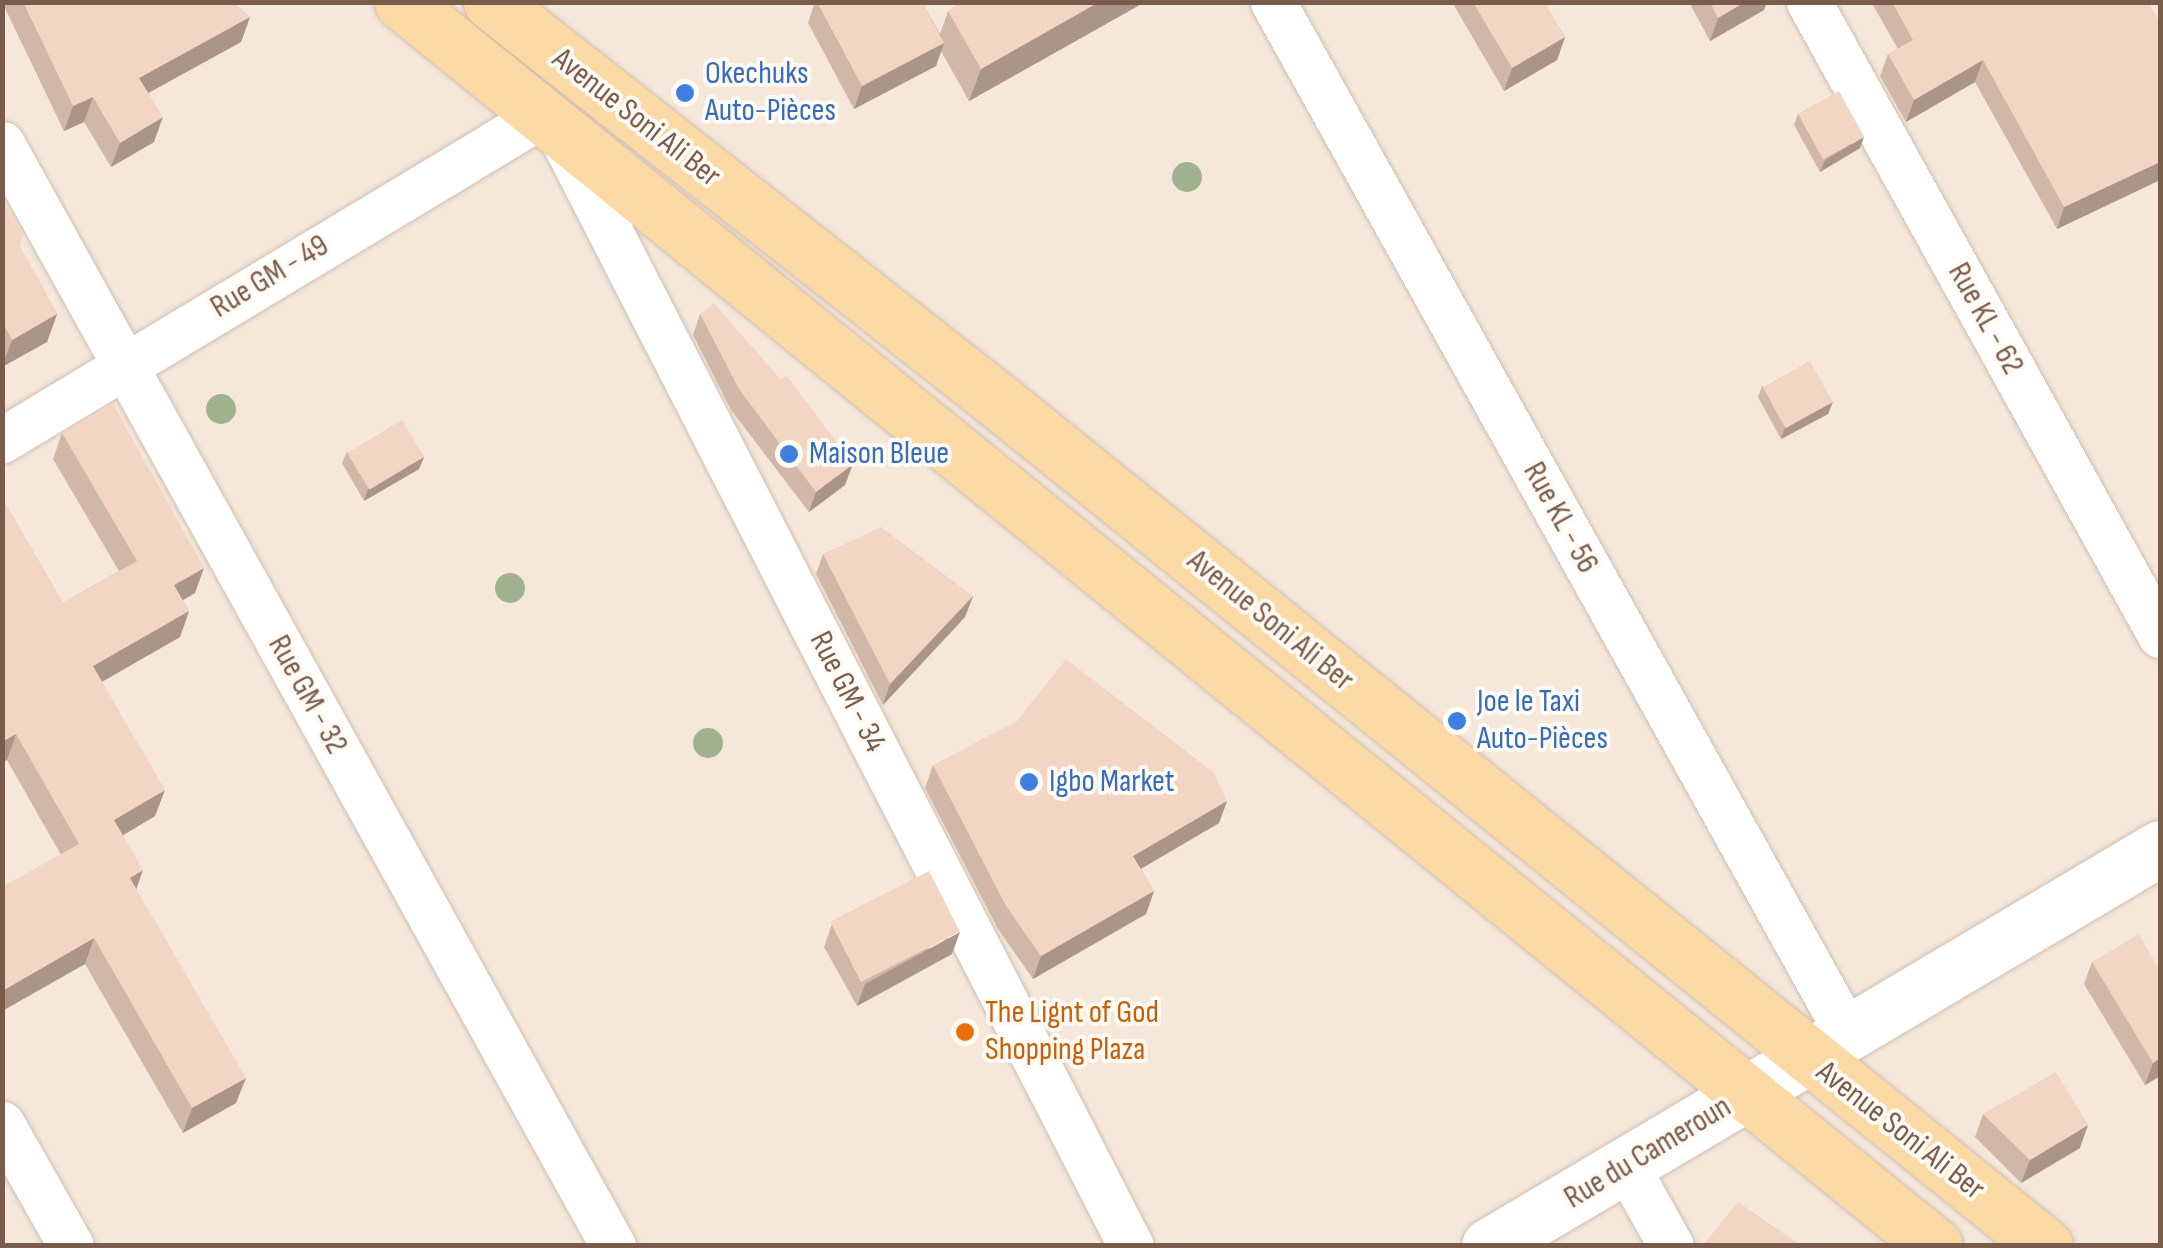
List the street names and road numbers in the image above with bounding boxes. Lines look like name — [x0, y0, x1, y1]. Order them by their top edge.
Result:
street label: Avenue Soni Ali Ber — [544, 40, 728, 196]
street label: Rue GM - 49 — [204, 227, 336, 327]
street label: Rue KL - 62 — [1939, 256, 2031, 382]
street label: Rue KL - 56 — [1514, 456, 1606, 580]
street label: Avenue Soni Ali Ber — [1179, 542, 1361, 700]
street label: Rue GM - 34 — [800, 625, 894, 759]
street label: Rue GM - 32 — [259, 629, 355, 761]
street label: Avenue Soni Ali Ber — [1808, 1053, 1992, 1209]
street label: Rue du Cameroun — [1558, 1088, 1738, 1218]

